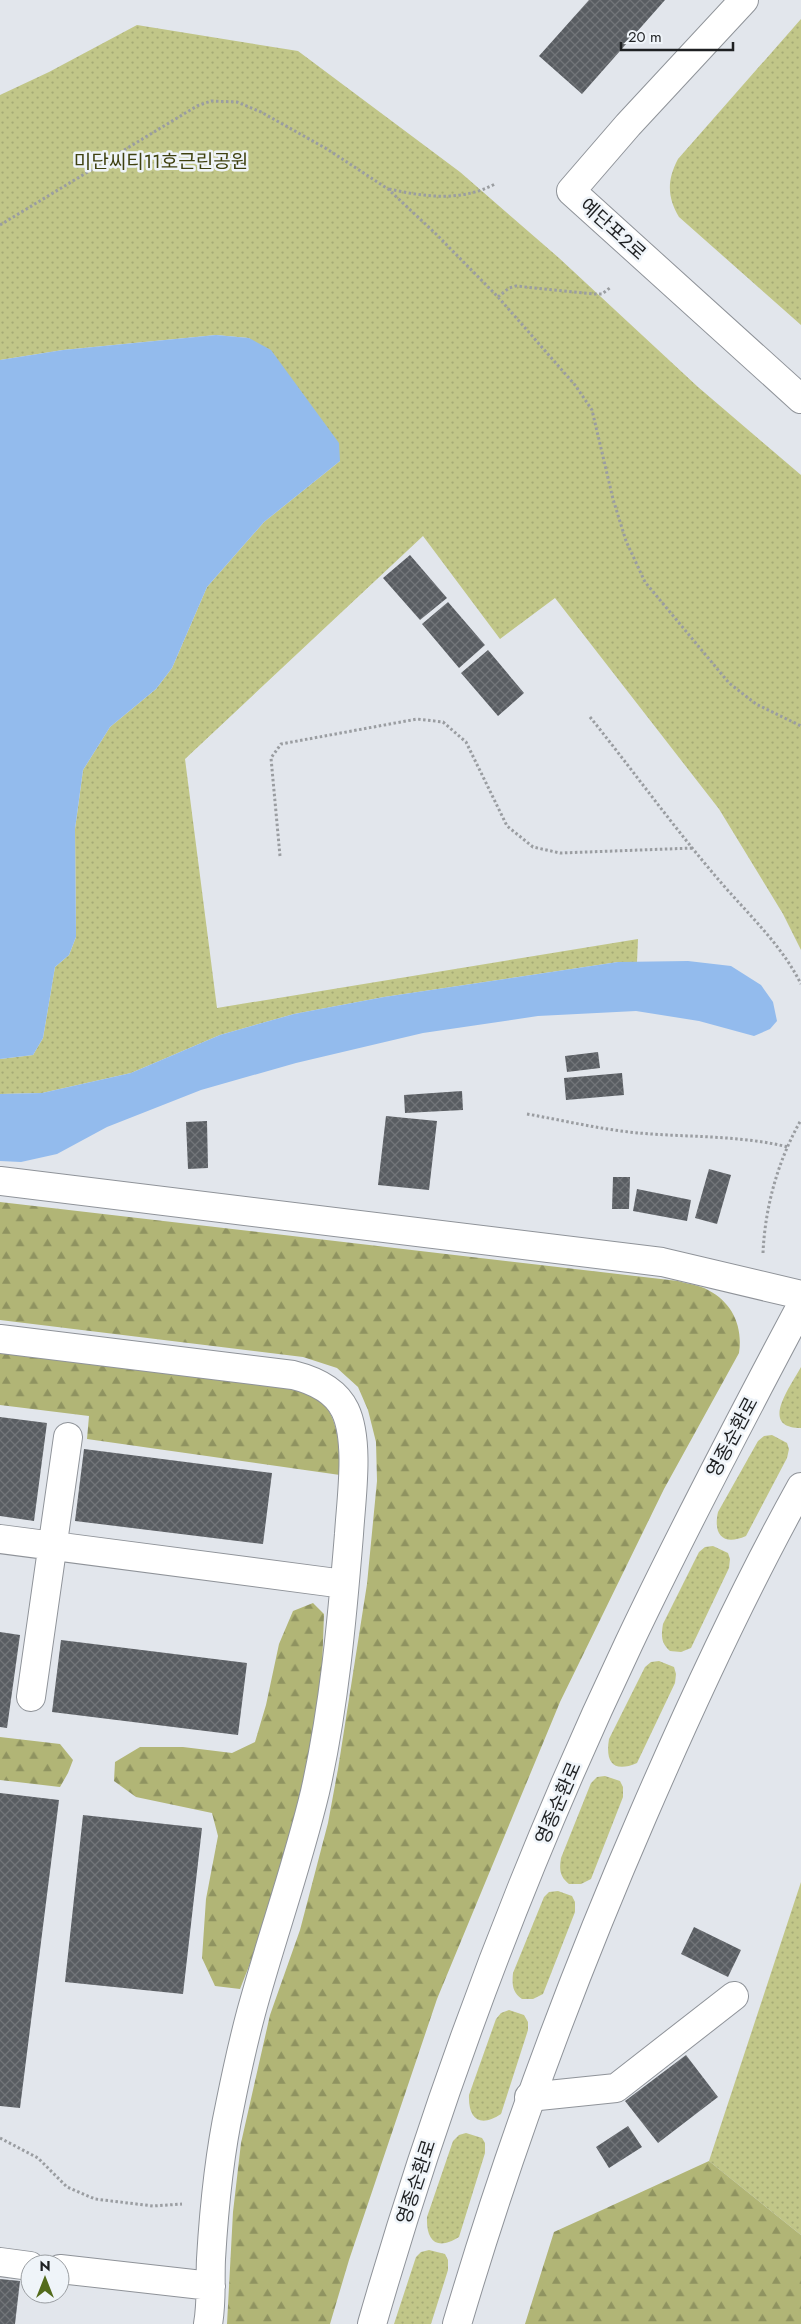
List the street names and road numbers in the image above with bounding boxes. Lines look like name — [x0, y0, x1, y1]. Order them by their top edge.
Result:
street label: 예단포2로 — [574, 192, 652, 266]
street label: 영종순환로 — [700, 1392, 764, 1482]
street label: 영종순환로 — [528, 1757, 588, 1849]
street label: 영종순환로 — [390, 2136, 442, 2228]

